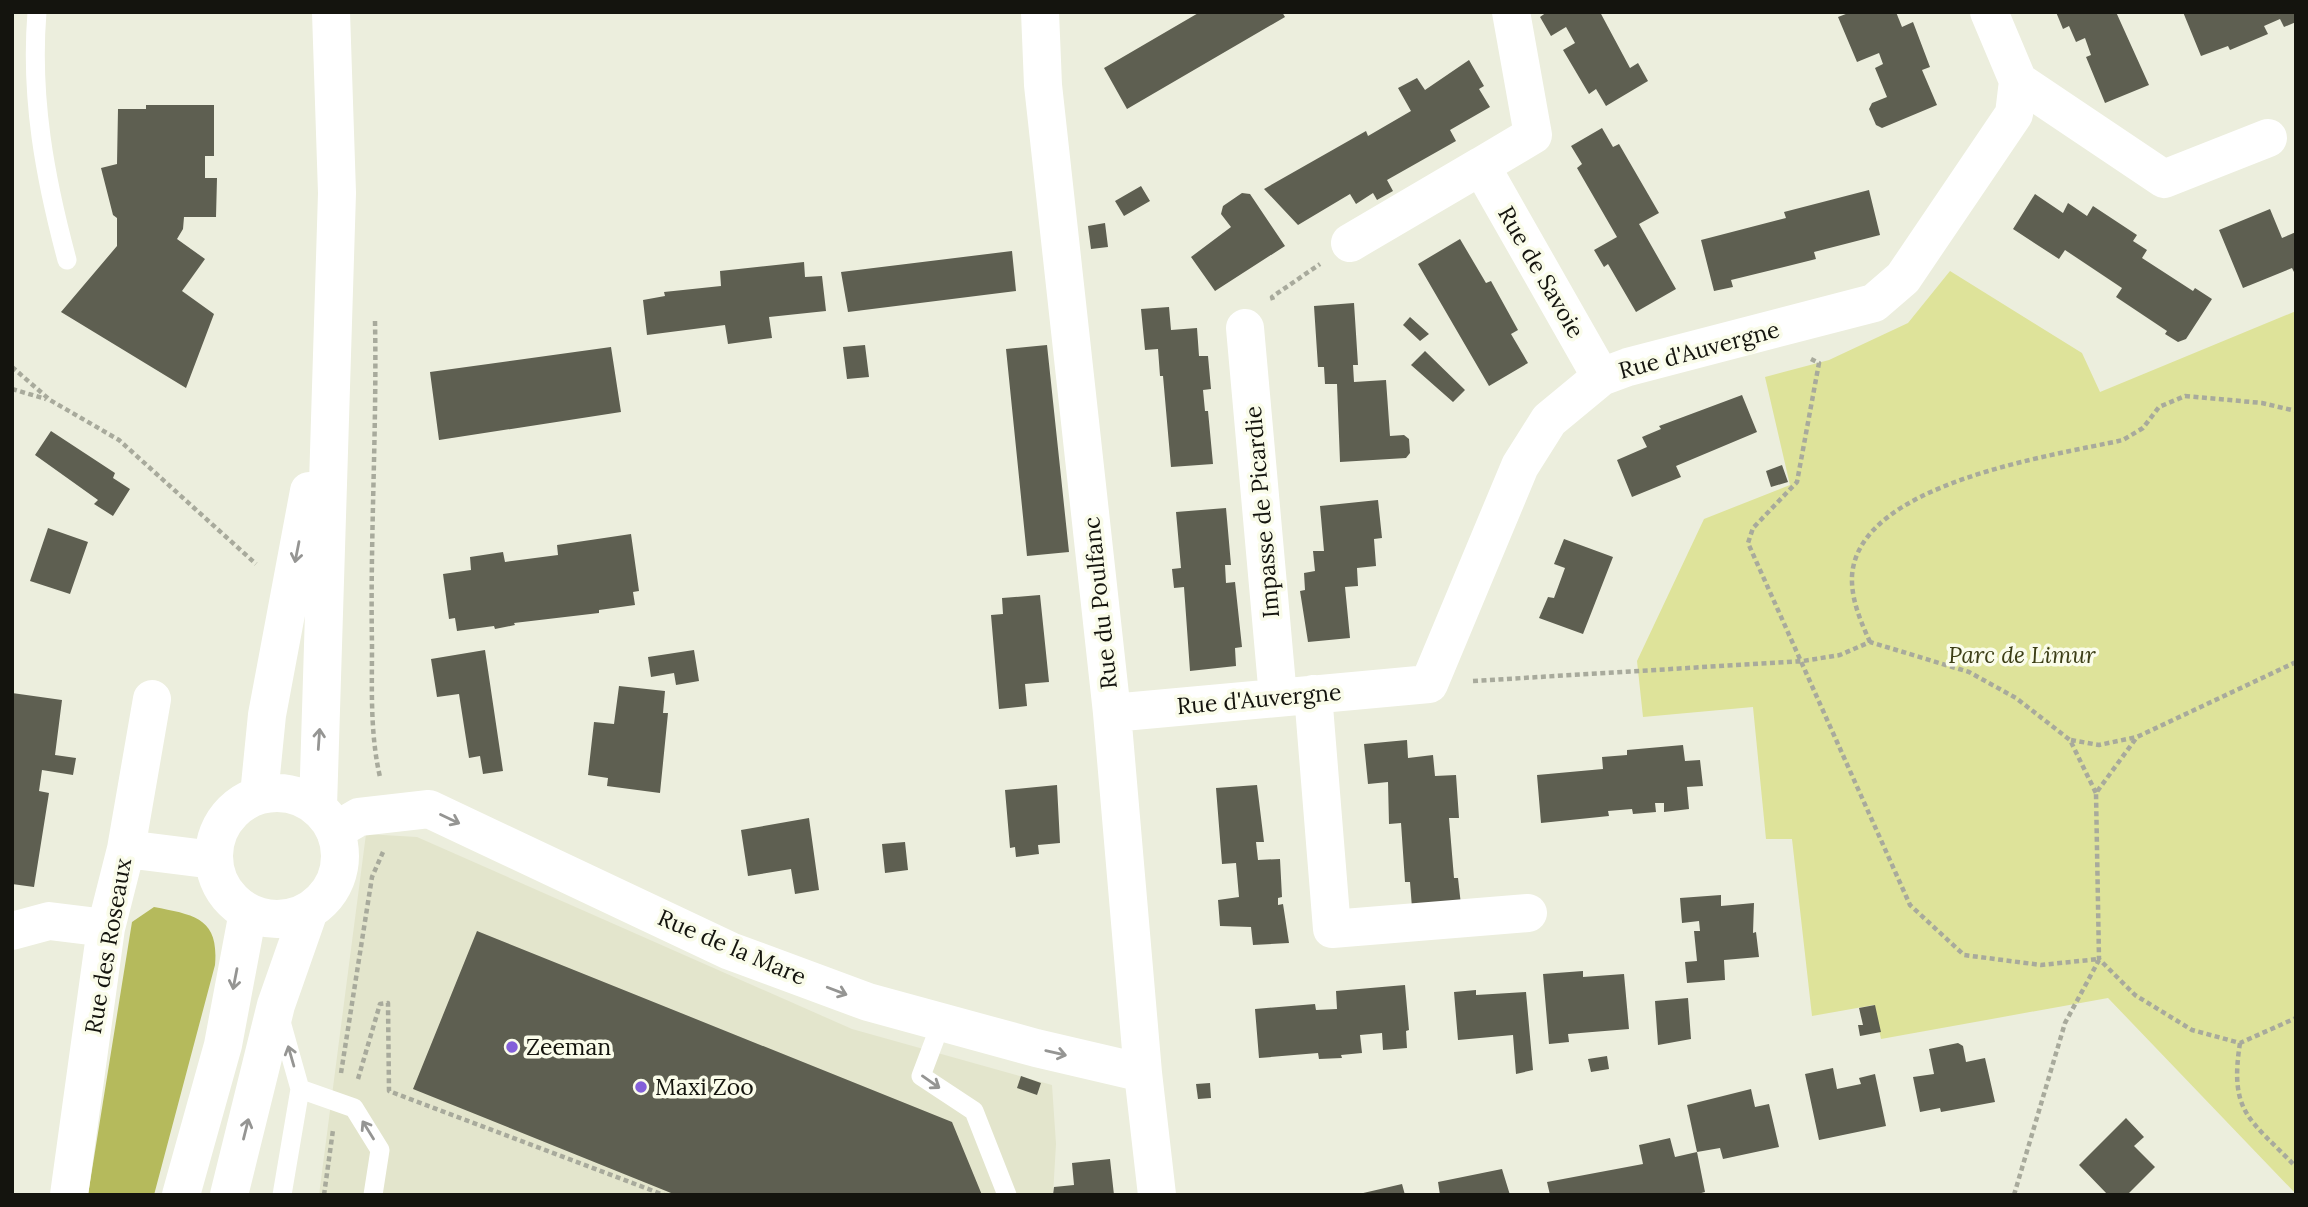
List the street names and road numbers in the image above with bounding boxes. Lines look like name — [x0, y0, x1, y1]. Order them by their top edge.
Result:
street label: Rue de Savoie — [1492, 201, 1591, 343]
street label: Rue d'Auvergne — [1615, 314, 1782, 385]
street label: Impasse de Picardie — [1238, 405, 1285, 619]
street label: Rue du Poulfanc — [1076, 515, 1123, 691]
street label: Rue d'Auvergne — [1175, 677, 1342, 720]
street label: Rue des Roseaux — [78, 856, 137, 1036]
street label: Rue de la Mare — [654, 902, 811, 991]

